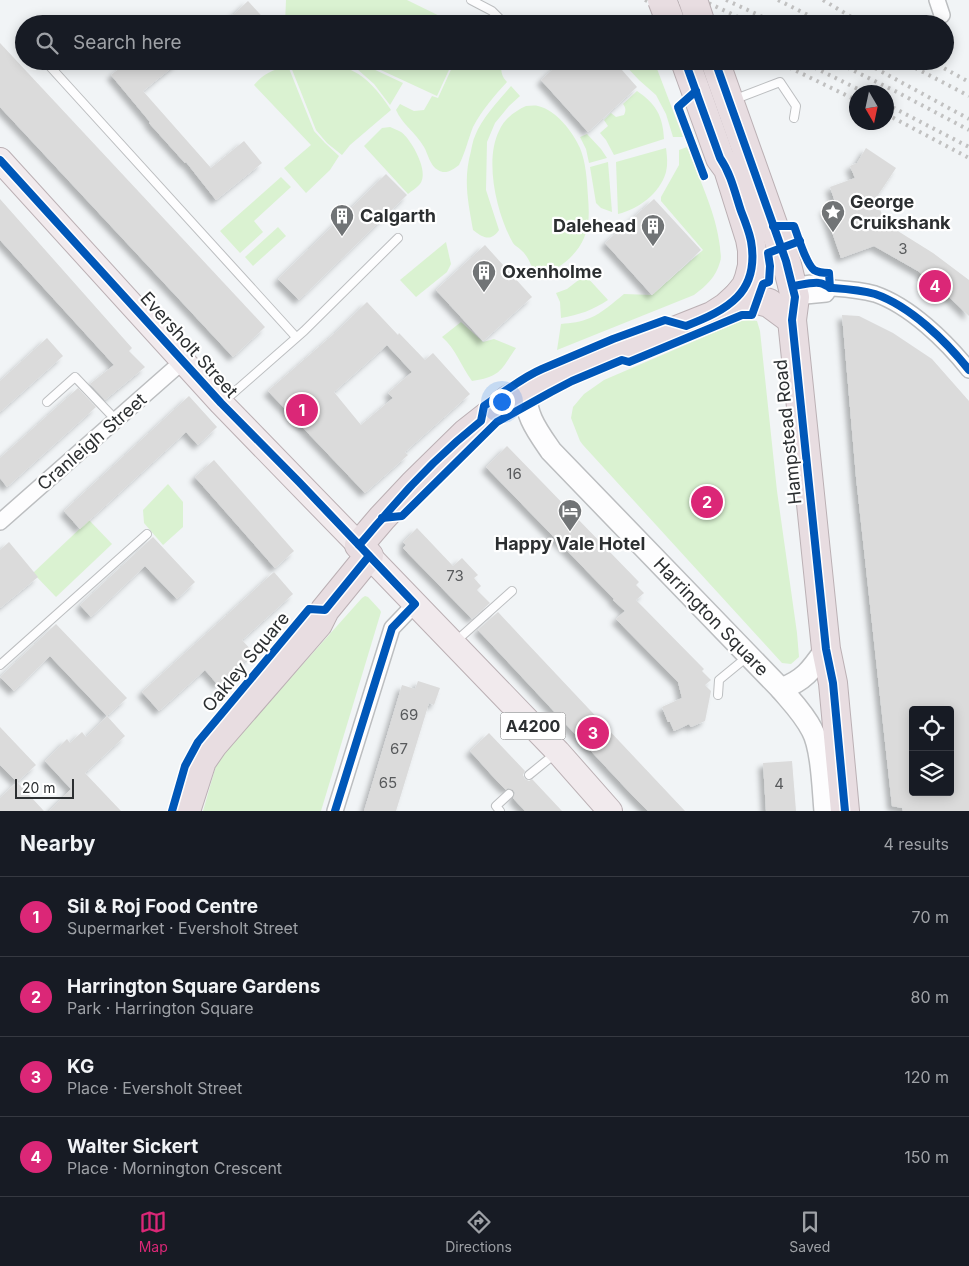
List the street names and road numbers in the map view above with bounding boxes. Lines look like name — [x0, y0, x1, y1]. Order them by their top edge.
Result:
street label: Eversholt Street — [136, 287, 242, 402]
street label: Hampstead Road — [769, 358, 806, 506]
street label: Cranleigh Street — [33, 389, 150, 495]
street label: Harrington Square — [650, 553, 773, 680]
street label: Oakley Square — [198, 608, 293, 716]
road number: A4200 — [500, 712, 566, 739]

